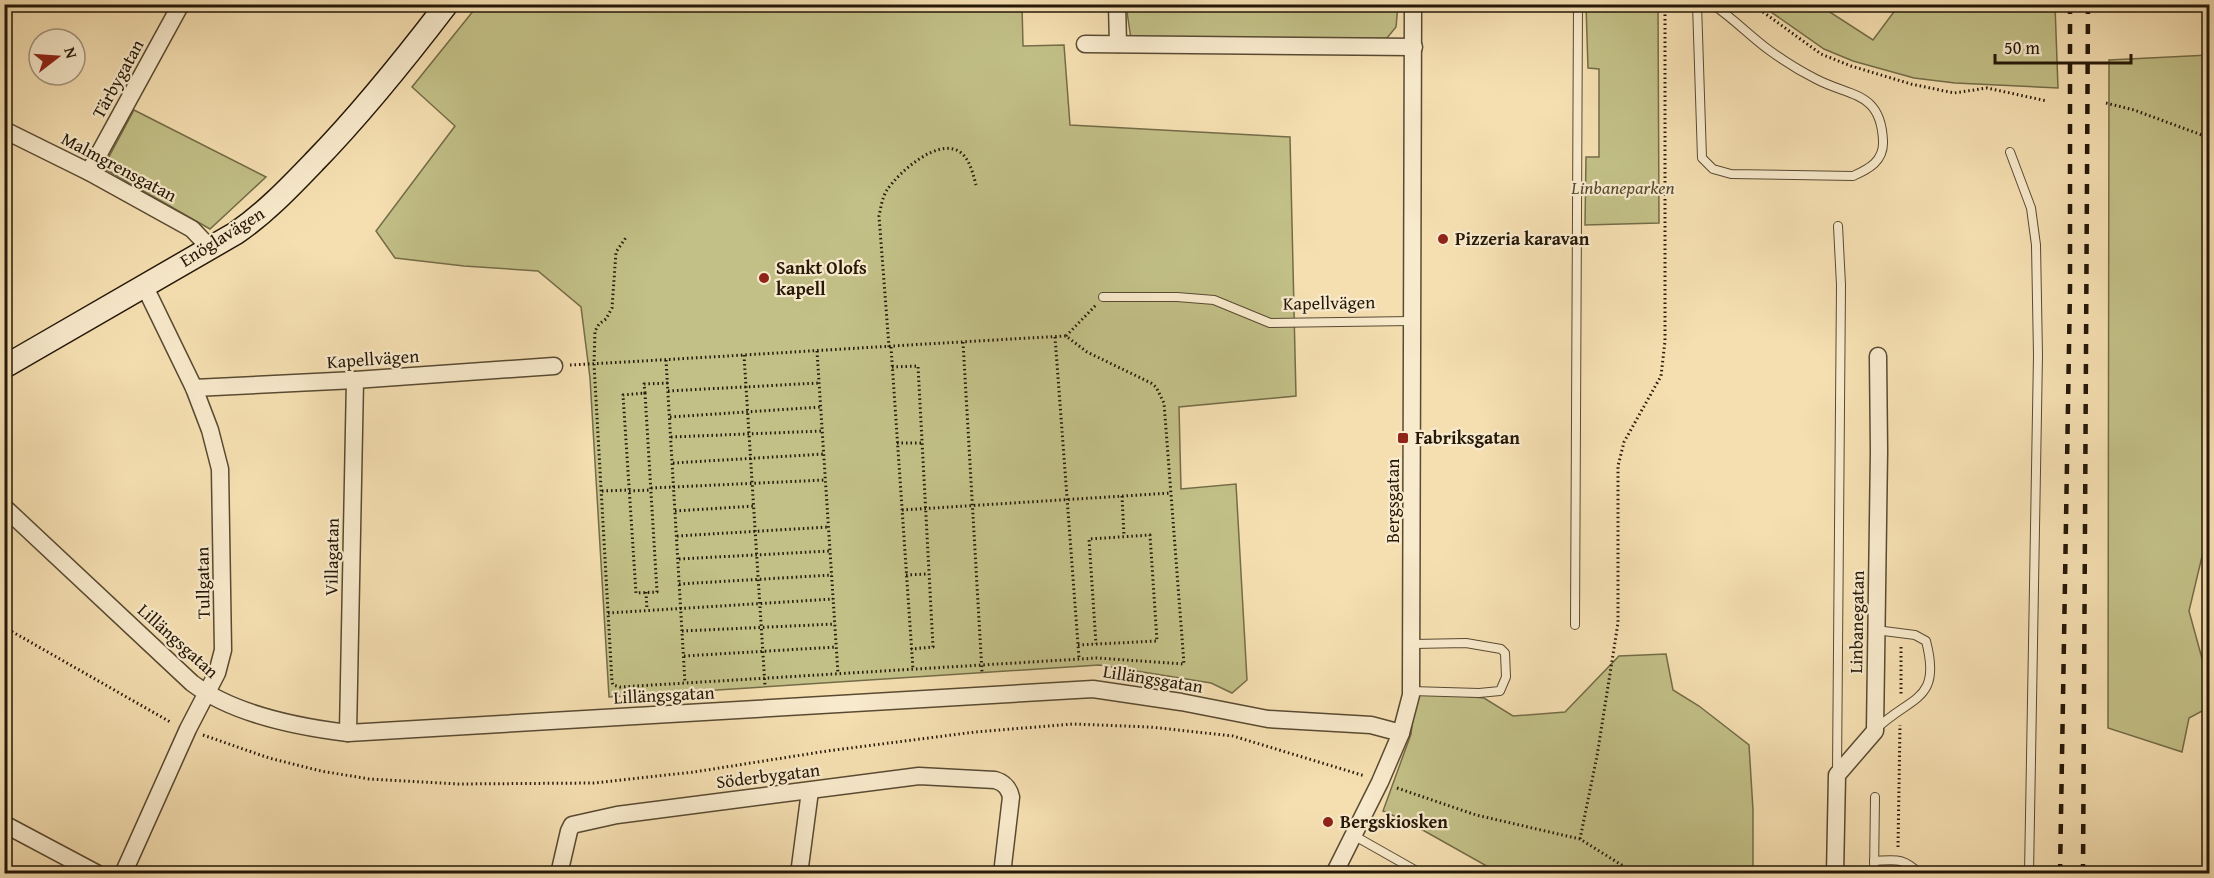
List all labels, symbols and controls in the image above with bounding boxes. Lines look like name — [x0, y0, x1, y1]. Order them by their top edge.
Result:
north arrow — [27, 27, 87, 87]
scale bar — [1995, 27, 2132, 65]
street label: Tärbygatan — [85, 34, 150, 123]
text: 50 m — [2004, 34, 2040, 61]
text: N — [58, 44, 84, 62]
street label: Malmgrensgatan — [57, 125, 182, 208]
park label: Linbaneparken — [1570, 174, 1675, 201]
street label: Enöglavägen — [174, 200, 269, 273]
place label: Pizzeria karavan — [1455, 225, 1590, 252]
marker: Pizzeria karavan — [1436, 232, 1450, 246]
place label: Sankt Olofs kapell — [776, 254, 867, 302]
marker: Sankt Olofs kapell — [757, 271, 771, 285]
street label: Kapellvägen — [1283, 288, 1375, 317]
street label: Kapellvägen — [326, 342, 420, 375]
place label: Fabriksgatan — [1415, 424, 1520, 451]
marker: Fabriksgatan — [1396, 431, 1410, 445]
street label: Bergsgatan — [1379, 459, 1406, 543]
street label: Villagatan — [317, 518, 346, 596]
street label: Tullgatan — [188, 547, 217, 619]
street label: Linbanegatan — [1842, 570, 1871, 674]
street label: Lillängsgatan — [132, 597, 225, 684]
street label: Lillängsgatan — [1101, 657, 1205, 700]
street label: Lillängsgatan — [613, 678, 715, 711]
street label: Söderbygatan — [715, 756, 821, 795]
place label: Bergskiosken — [1340, 808, 1448, 835]
marker: Bergskiosken — [1321, 815, 1335, 829]

